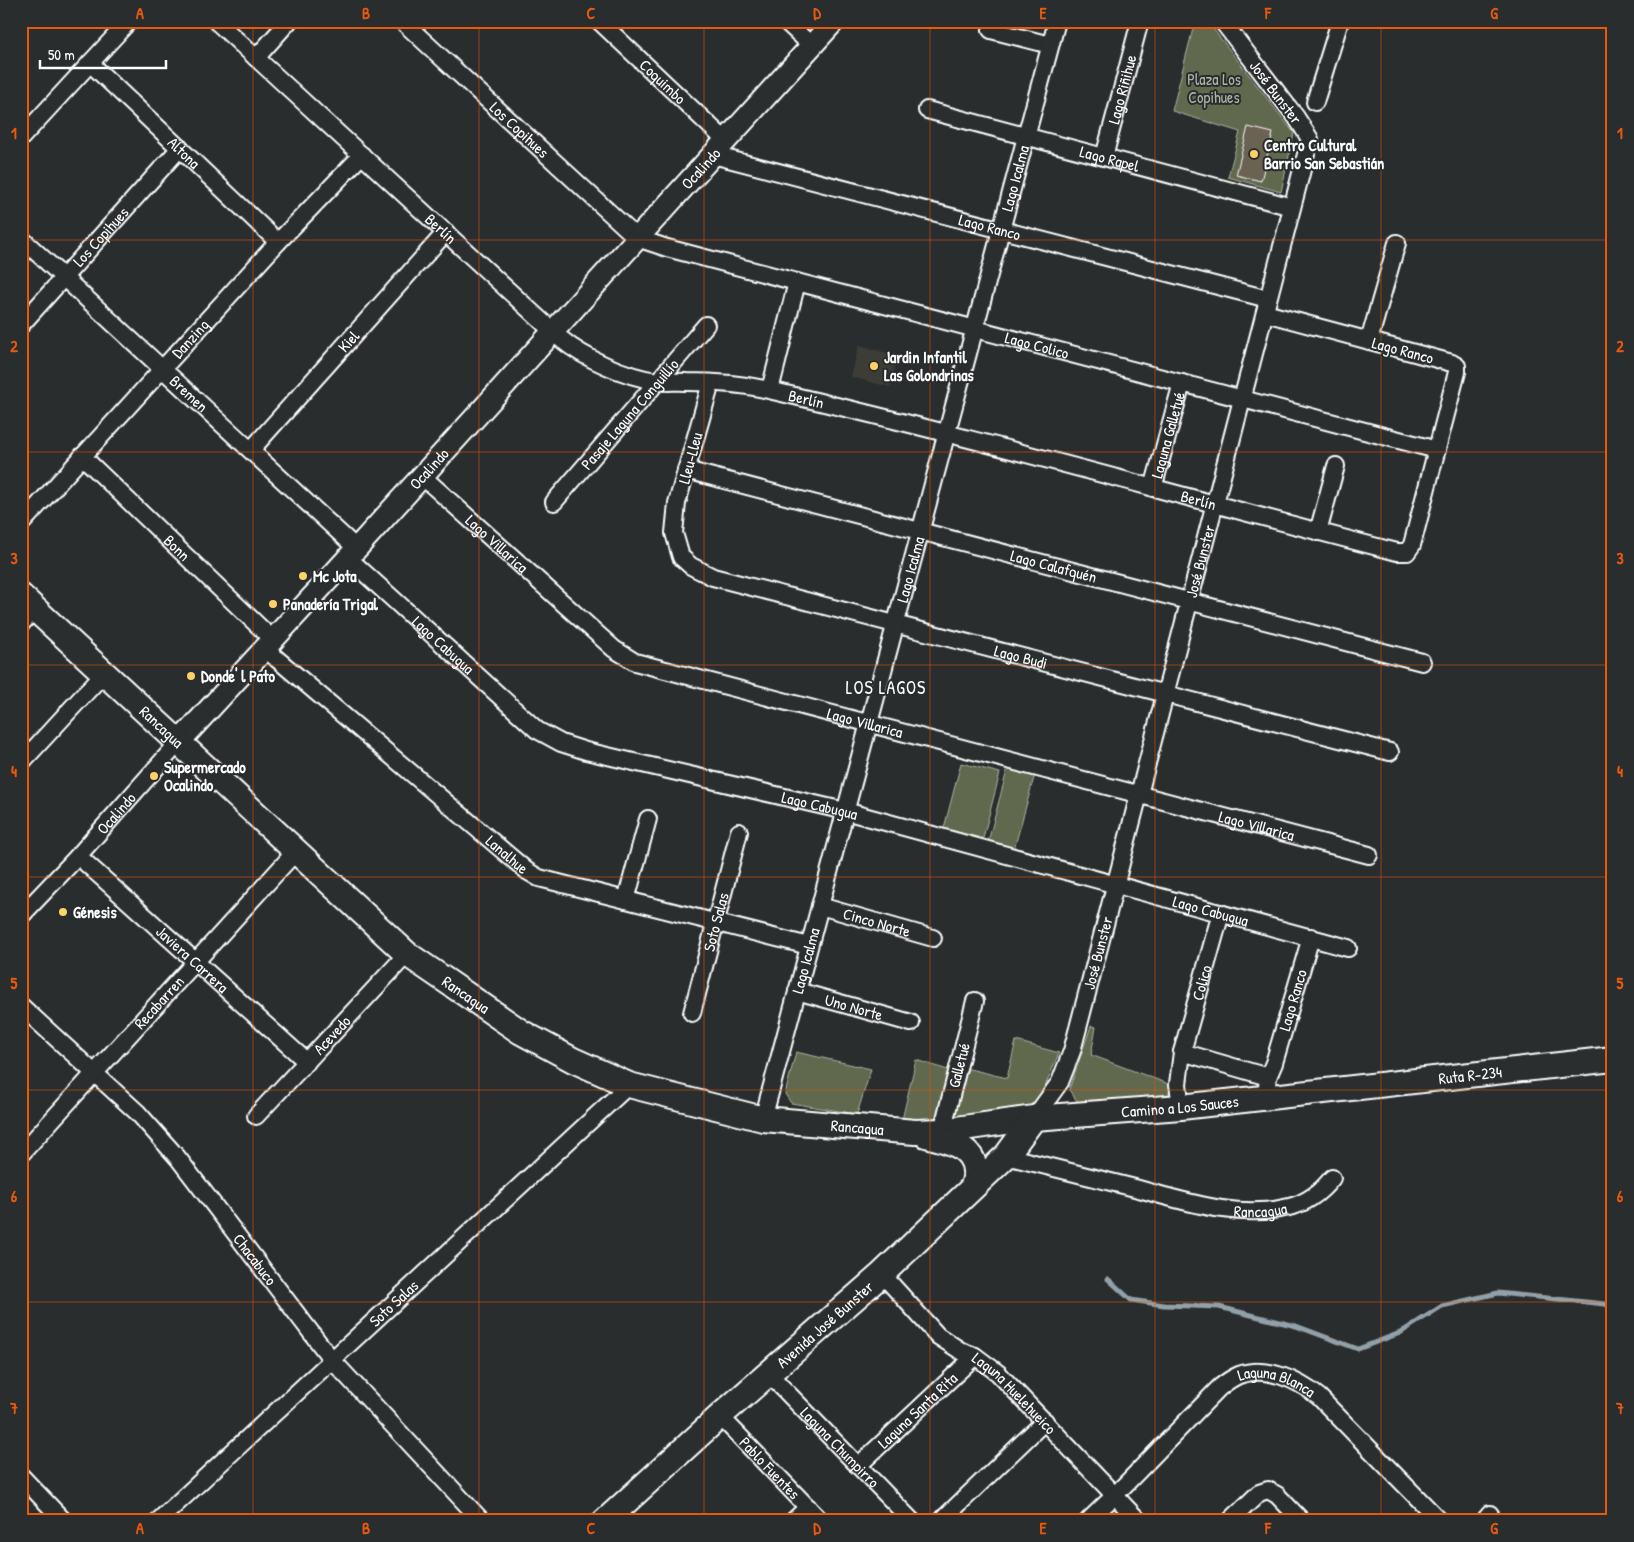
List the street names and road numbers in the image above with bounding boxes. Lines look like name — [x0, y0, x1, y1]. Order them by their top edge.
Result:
street label: Lago Riñihue — [1102, 52, 1142, 126]
street label: Coquimbo — [635, 54, 691, 109]
street label: José Bunster — [1245, 56, 1307, 128]
street label: Los Copihues — [485, 96, 554, 163]
street label: Altona — [163, 132, 205, 174]
street label: Lago Rapel — [1078, 140, 1142, 177]
street label: Ocalindo — [676, 142, 726, 194]
street label: Lago Icalma — [996, 143, 1034, 213]
street label: Los Copihues — [68, 202, 133, 271]
street label: Berlín — [420, 208, 462, 249]
street label: Lago Ranco — [957, 208, 1024, 246]
street label: Danzing — [166, 314, 214, 363]
street label: Kiel — [333, 325, 365, 357]
street label: Lago Colico — [1003, 326, 1072, 364]
street label: Lago Ranco — [1370, 331, 1437, 369]
street label: Pasaje Laguna Conguillío — [576, 353, 684, 474]
street label: Bremen — [165, 370, 213, 417]
street label: Berlín — [786, 384, 826, 414]
street label: Laguna Galletué — [1145, 389, 1190, 481]
street label: Lleu-Lleu — [673, 429, 708, 486]
street label: Ocalindo — [404, 443, 454, 494]
street label: Berlín — [1178, 485, 1219, 515]
street label: Lago Villarica — [461, 509, 533, 578]
street label: José Bunster — [1180, 522, 1220, 600]
street label: Bonn — [159, 530, 195, 566]
street label: Lago Icalma — [891, 534, 929, 605]
street label: Lago Calafquén — [1008, 544, 1099, 588]
street label: Lago Cabugua — [407, 611, 479, 679]
street label: Lago Budi — [992, 639, 1050, 674]
street label: Rancagua — [135, 700, 189, 753]
street label: Lago Villarica — [825, 702, 905, 743]
street label: Lago Cabugua — [780, 786, 860, 825]
street label: Ocalindo — [91, 787, 141, 839]
street label: Lago Villarica — [1216, 805, 1297, 846]
street label: Lanalhue — [481, 830, 534, 879]
street label: Soto Salas — [697, 890, 734, 954]
street label: Lago Cabugua — [1171, 890, 1251, 931]
street label: Cinco Norte — [841, 902, 914, 942]
street label: José Bunster — [1078, 914, 1118, 992]
street label: Javiera Carrera — [151, 920, 234, 998]
street label: Lago Icalma — [786, 925, 825, 996]
street label: Colico — [1186, 962, 1217, 1003]
street label: Lago Ranco — [1273, 966, 1312, 1033]
street label: Rancagua — [438, 970, 494, 1018]
street label: Recabarren — [129, 971, 189, 1034]
street label: Uno Norte — [822, 988, 886, 1026]
street label: Acevedo — [308, 1010, 356, 1059]
street label: Galletué — [942, 1040, 975, 1090]
street label: Ruta R-234 — [1437, 1060, 1503, 1089]
street label: Camino a Los Sauces — [1120, 1090, 1240, 1122]
street label: Rancagua — [830, 1114, 885, 1140]
street label: Rancagua — [1233, 1197, 1289, 1222]
street label: Chacabuco — [228, 1229, 282, 1290]
street label: Soto Salas — [364, 1275, 423, 1331]
street label: Avenida José Bunster — [772, 1276, 878, 1373]
street label: Laguna Huelehueico — [968, 1347, 1062, 1439]
street label: Laguna Blanca — [1234, 1361, 1320, 1402]
street label: Laguna Santa Rita — [873, 1367, 962, 1453]
street label: Laguna Chumpirro — [796, 1402, 885, 1493]
street label: Pablo Fuentes — [735, 1432, 805, 1504]

